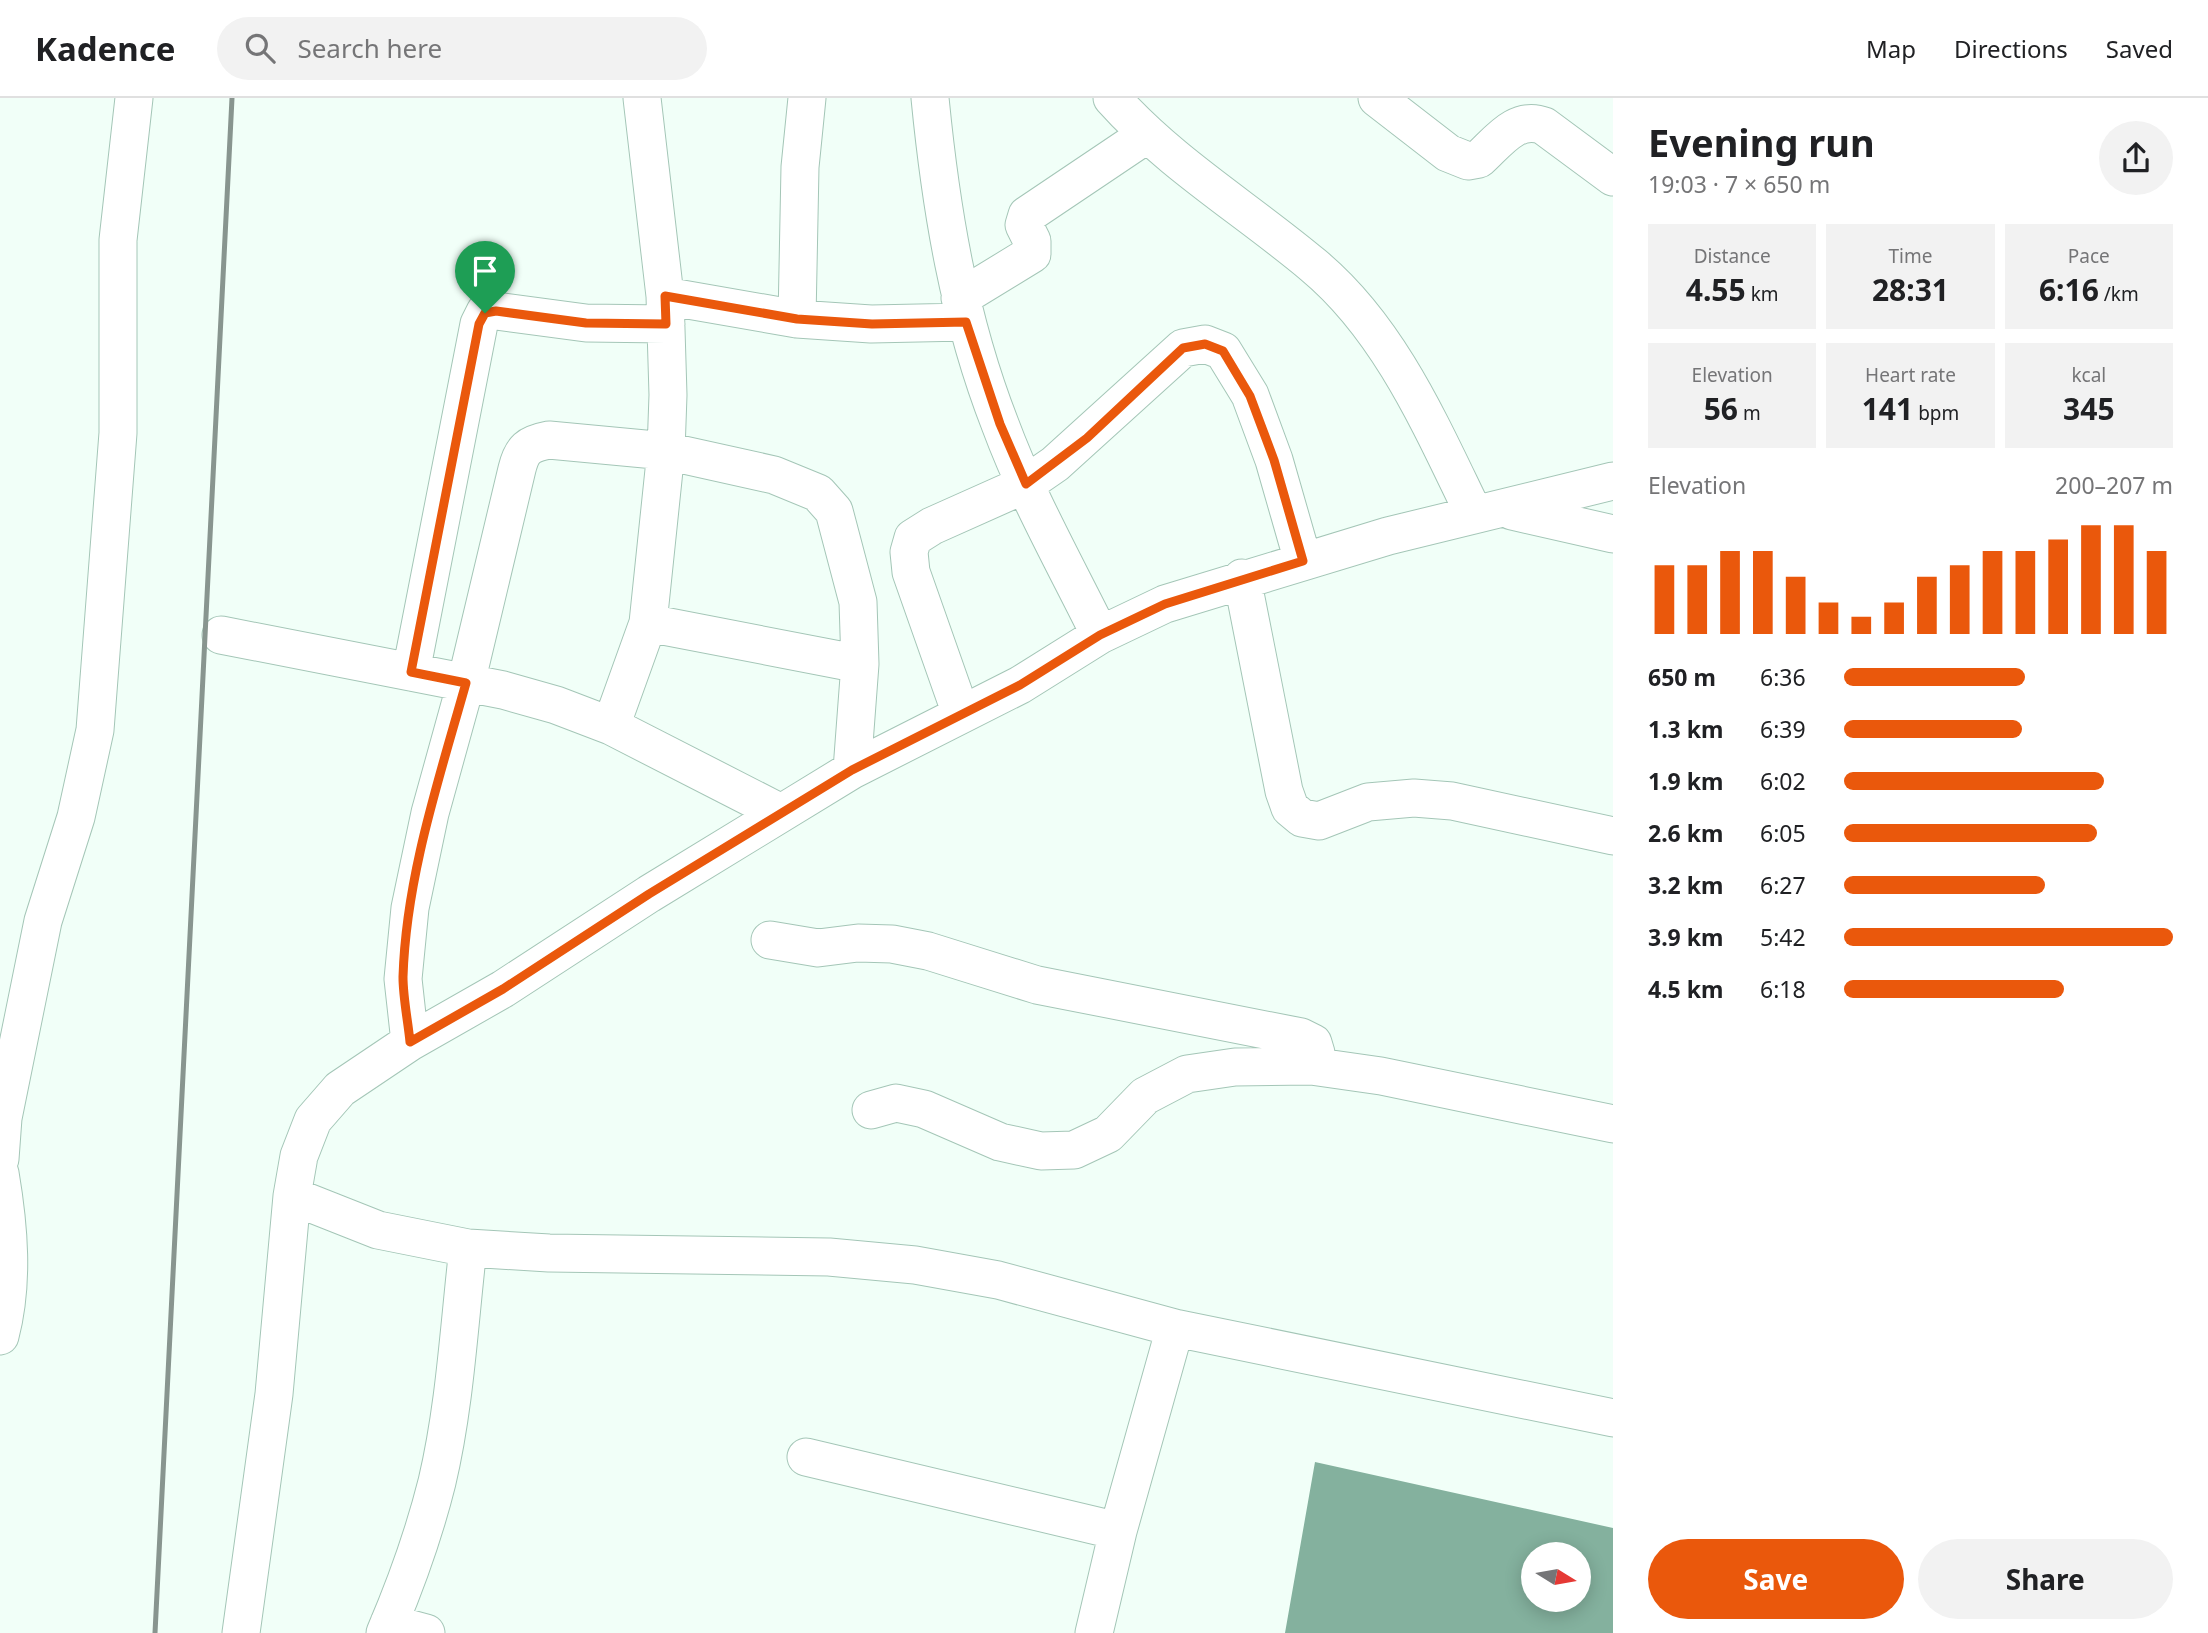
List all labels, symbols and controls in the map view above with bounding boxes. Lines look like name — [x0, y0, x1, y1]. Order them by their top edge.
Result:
search box — [217, 17, 707, 80]
text: Kadence — [35, 26, 175, 71]
icon: search — [241, 29, 279, 67]
text: Search here — [297, 30, 442, 66]
text: Map — [1866, 32, 1916, 65]
text: Directions — [1954, 32, 2068, 65]
text: Saved — [2106, 32, 2173, 65]
text: Evening run — [1648, 116, 1875, 168]
button: share — [2099, 121, 2173, 195]
text: 19:03 · 7 × 650 m — [1648, 168, 1830, 200]
pin — [455, 241, 515, 313]
text: Distance — [1694, 243, 1771, 269]
text: Time — [1889, 243, 1932, 269]
text: Pace — [2068, 243, 2110, 269]
icon: arrive — [466, 252, 504, 290]
text: 4.55 — [1686, 269, 1746, 310]
text: 28:31 — [1872, 269, 1949, 310]
text: 6:16 — [2039, 269, 2099, 310]
text: km — [1746, 281, 1779, 307]
text: /km — [2099, 281, 2139, 307]
text: Elevation — [1692, 362, 1773, 388]
text: Heart rate — [1865, 362, 1956, 388]
text: kcal — [2071, 362, 2106, 388]
text: 56 — [1704, 388, 1738, 429]
text: 141 — [1862, 388, 1913, 429]
text: 345 — [2063, 388, 2115, 429]
text: m — [1738, 400, 1761, 426]
text: bpm — [1913, 400, 1959, 426]
text: Elevation — [1648, 469, 1746, 501]
text: 200–207 m — [2055, 469, 2173, 501]
text: 650 m — [1648, 661, 1716, 693]
text: 6:36 — [1760, 661, 1806, 693]
text: 1.3 km — [1648, 713, 1723, 745]
text: 6:39 — [1760, 713, 1806, 745]
text: 1.9 km — [1648, 765, 1723, 797]
text: 6:02 — [1760, 765, 1806, 797]
text: 2.6 km — [1648, 817, 1723, 849]
text: 6:05 — [1760, 817, 1806, 849]
text: 3.2 km — [1648, 869, 1723, 901]
text: 6:27 — [1760, 869, 1806, 901]
text: 3.9 km — [1648, 921, 1723, 953]
text: 5:42 — [1760, 921, 1806, 953]
text: 4.5 km — [1648, 973, 1723, 1005]
text: 6:18 — [1760, 973, 1806, 1005]
button: Save — [1648, 1539, 1904, 1619]
button: Share — [1918, 1539, 2173, 1619]
north arrow — [1521, 1542, 1591, 1612]
map controls — [1521, 1542, 1591, 1612]

